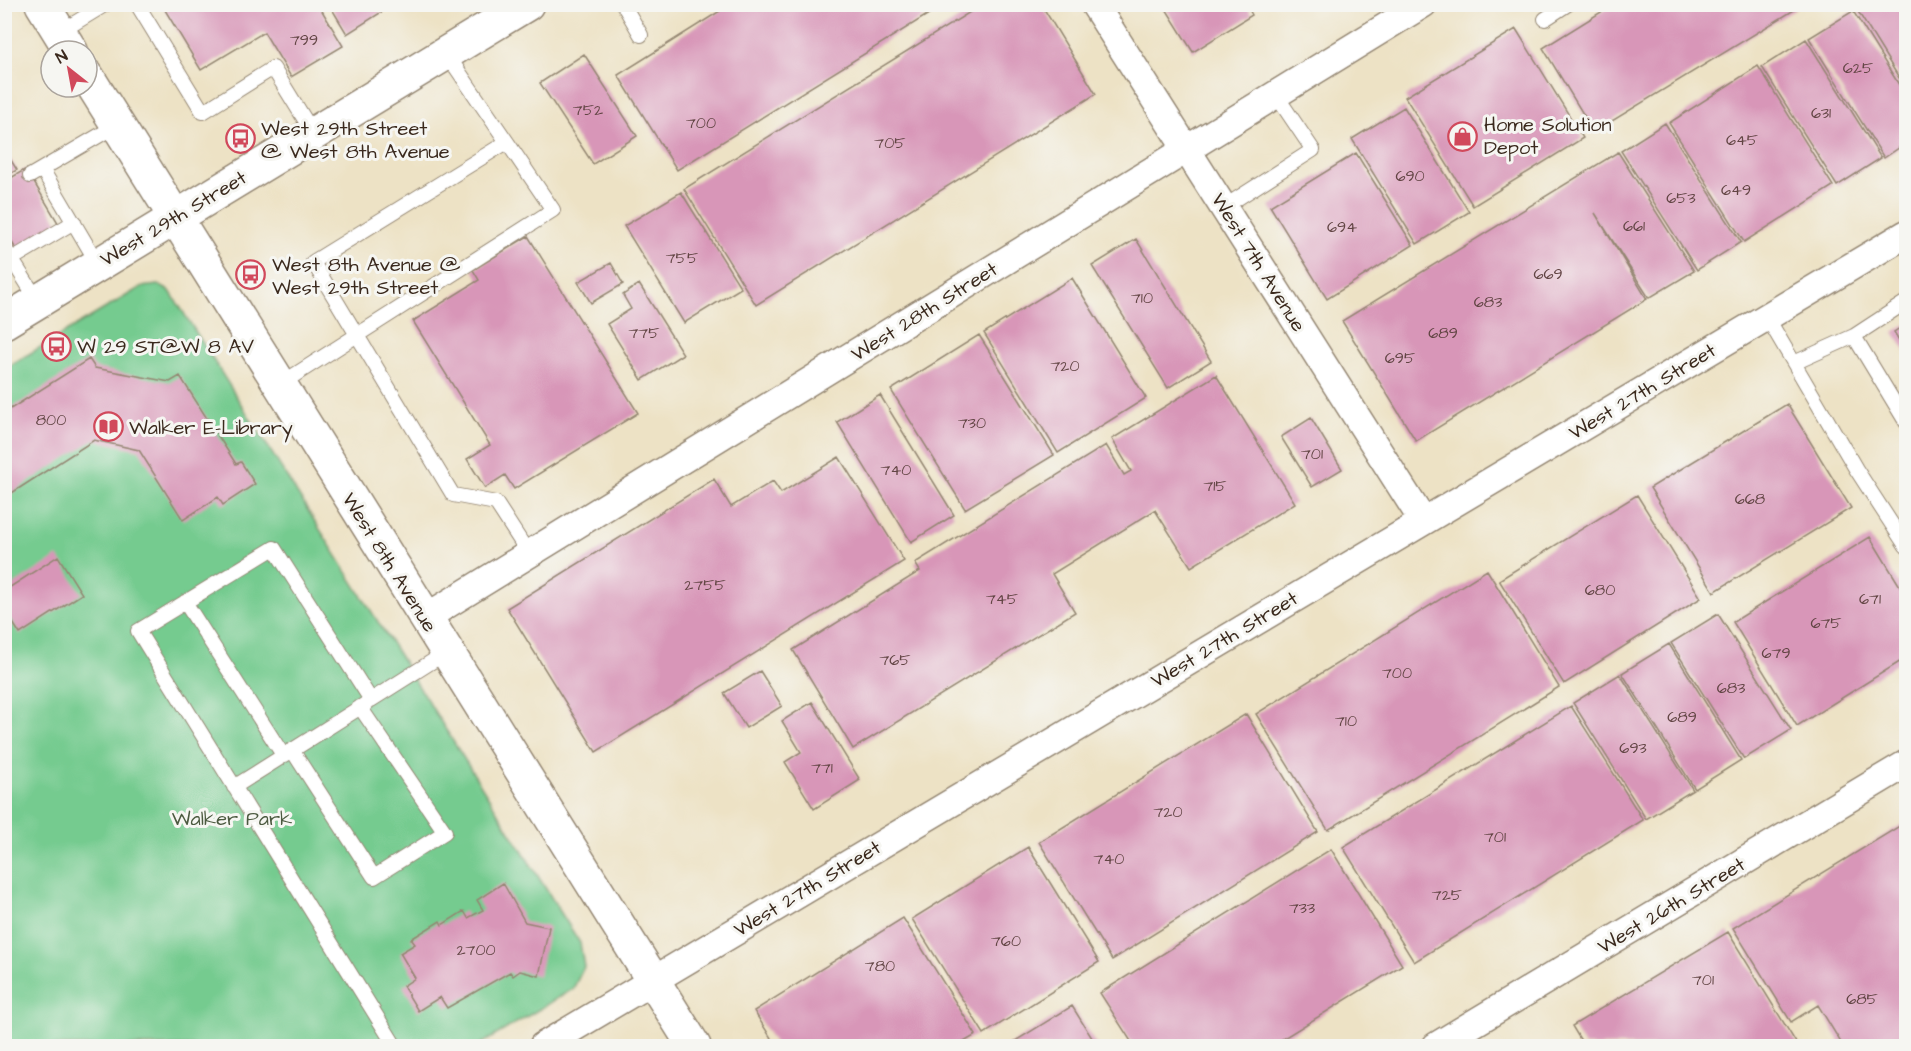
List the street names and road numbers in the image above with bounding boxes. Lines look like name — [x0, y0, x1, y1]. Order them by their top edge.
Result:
street label: West 29th Street — [95, 164, 252, 274]
street label: West 7th Avenue — [1204, 188, 1312, 338]
street label: West 28th Street — [846, 255, 1003, 368]
street label: West 27th Street — [1564, 337, 1721, 447]
street label: West 8th Avenue — [335, 487, 443, 638]
street label: West 27th Street — [1146, 585, 1303, 695]
street label: West 27th Street — [729, 834, 886, 944]
street label: West 26th Street — [1593, 851, 1750, 961]

